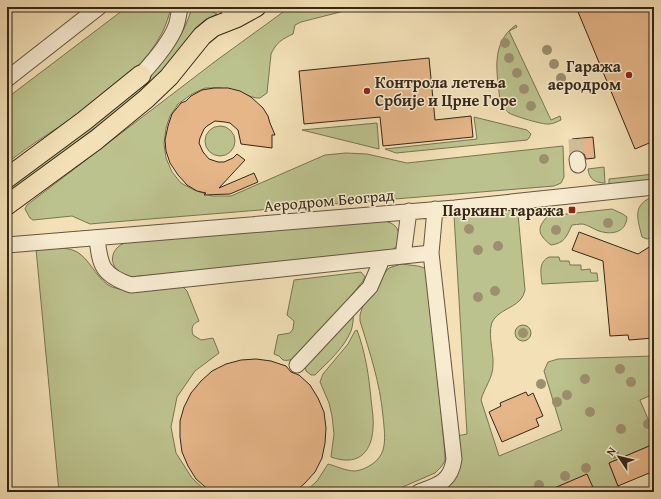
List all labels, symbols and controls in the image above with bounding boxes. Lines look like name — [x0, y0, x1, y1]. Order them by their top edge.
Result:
place label: Гаража аеродром — [548, 54, 622, 96]
place label: Контрола летења Србије и Црне Горе — [375, 70, 517, 112]
marker: Гаража аеродром — [624, 70, 634, 80]
marker: Контрола летења Србије и Црне Горе — [362, 86, 372, 96]
street label: Аеродром Београд — [263, 182, 396, 218]
place label: Паркинг гаража — [443, 198, 565, 222]
marker: Паркинг гаража — [567, 205, 577, 215]
north arrow — [599, 437, 639, 477]
text: N — [602, 443, 620, 459]

